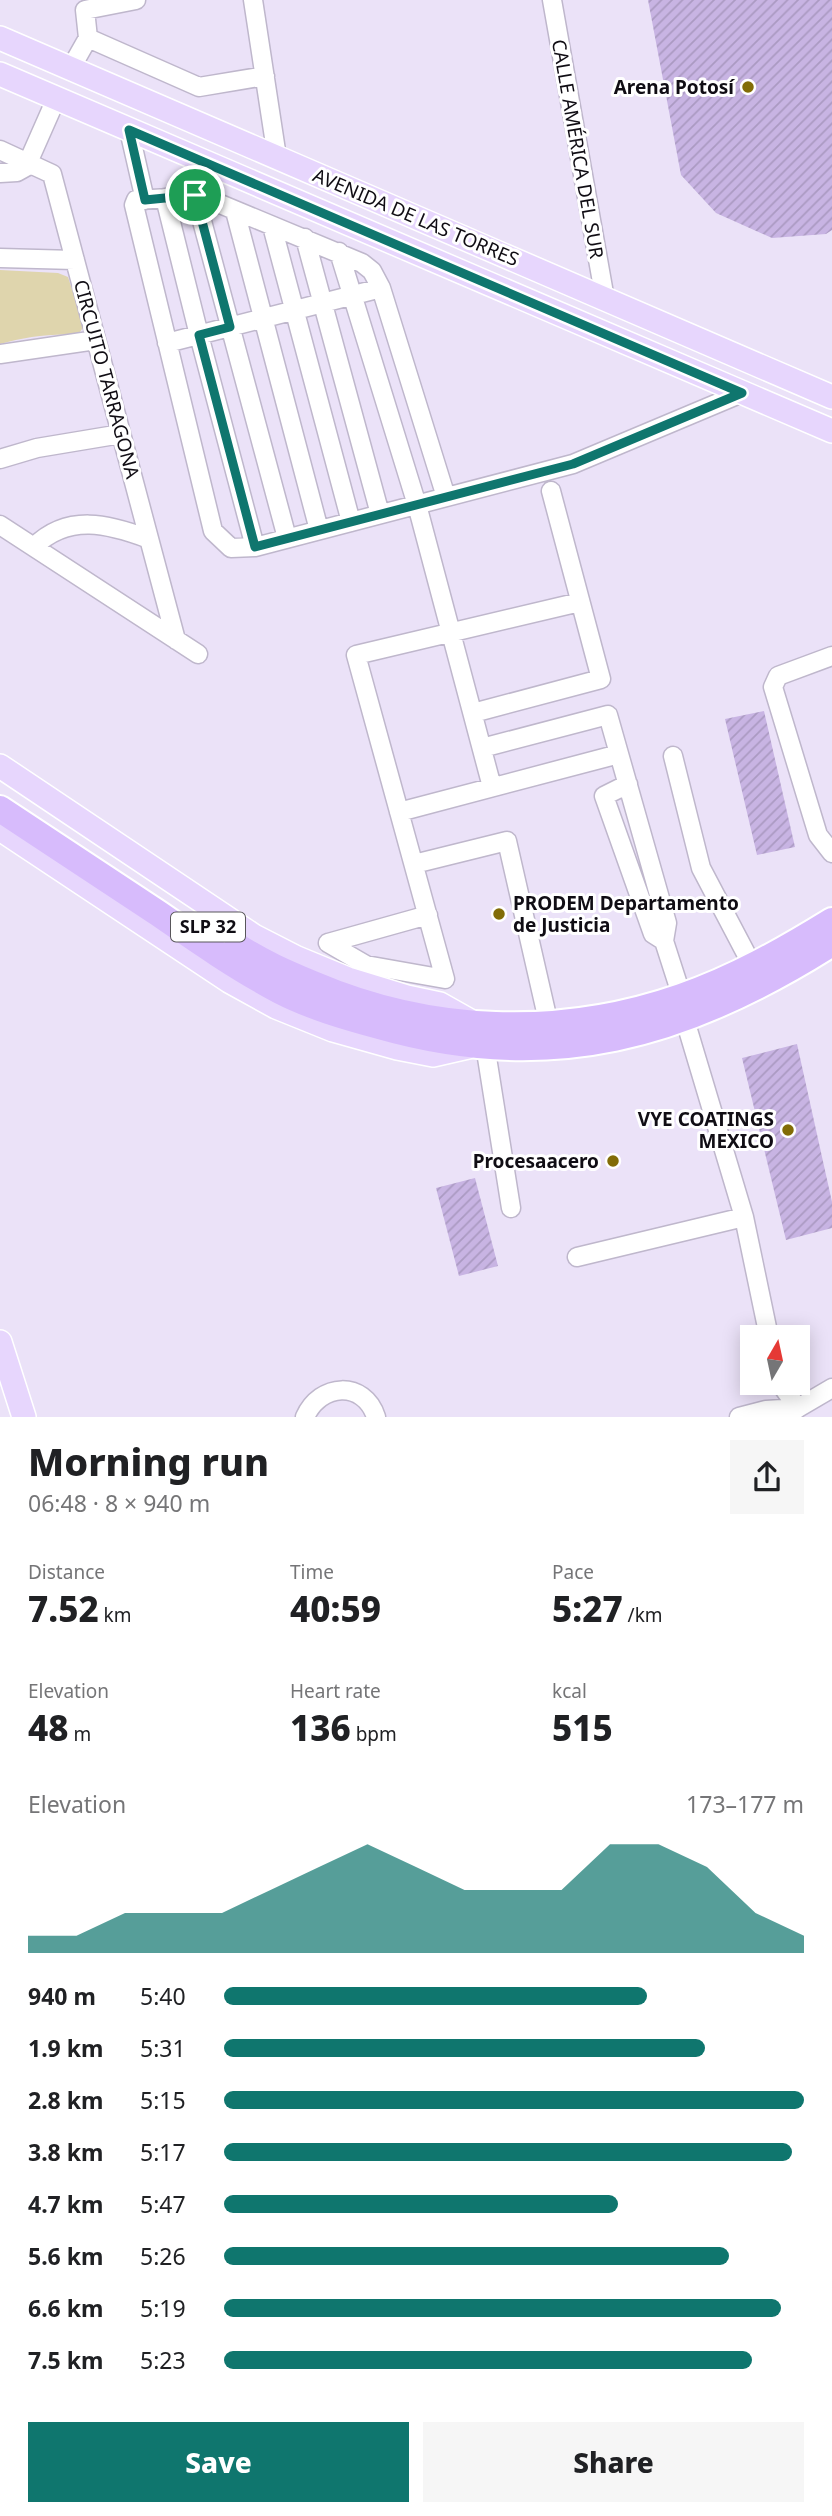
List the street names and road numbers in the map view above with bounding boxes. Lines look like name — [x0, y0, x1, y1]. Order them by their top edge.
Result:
street label: CALLE AMÉRICA DEL SUR — [546, 37, 610, 261]
street label: AVENIDA DE LAS TORRES — [309, 162, 523, 272]
street label: CIRCUITO TARRAGONA — [68, 277, 146, 482]
road number: SLP 32 — [171, 912, 245, 942]

